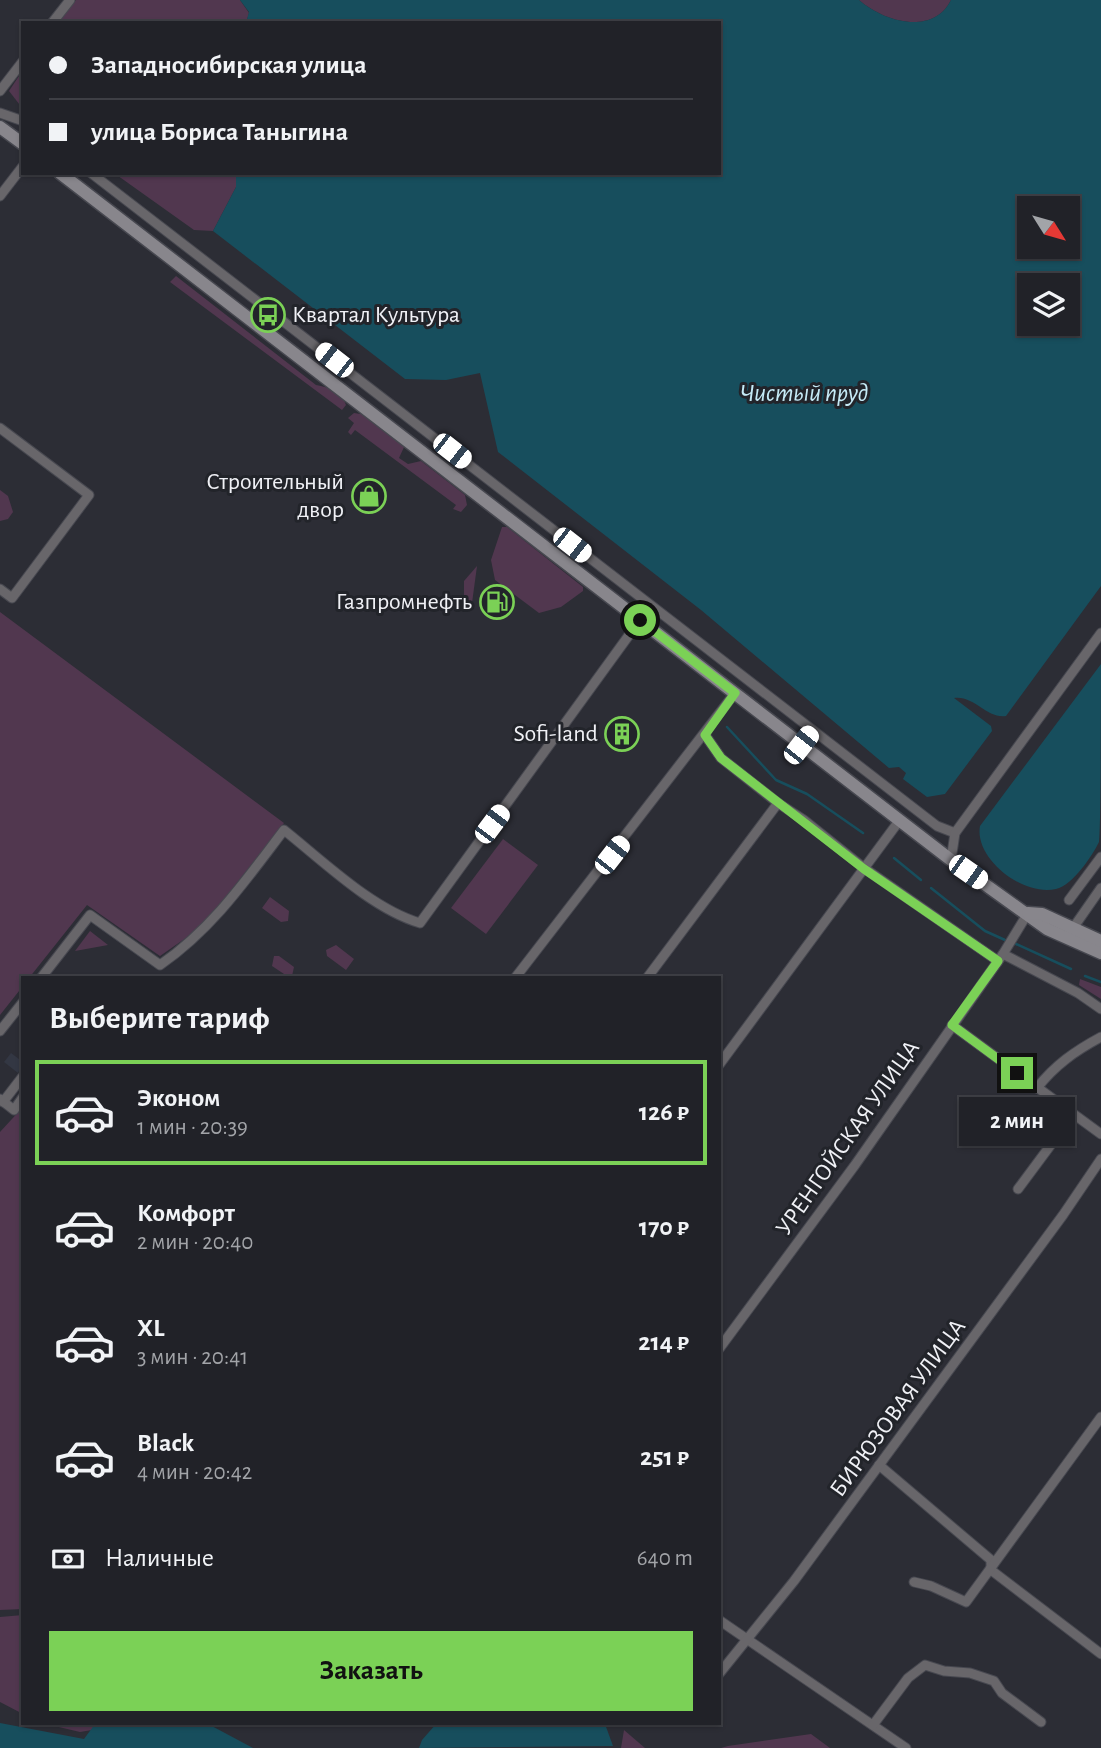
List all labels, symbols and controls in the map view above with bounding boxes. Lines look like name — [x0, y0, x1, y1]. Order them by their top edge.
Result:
text: Западносибирская улица — [91, 52, 367, 78]
text: улица Бориса Таныгина — [91, 119, 348, 145]
north arrow — [1017, 196, 1080, 259]
map controls — [1017, 196, 1080, 336]
button: layers — [1017, 273, 1080, 336]
bus stop icon: Квартал Культура — [249, 296, 287, 334]
place label: Квартал Культура — [292, 303, 460, 327]
car — [311, 339, 358, 381]
water label: Чистый пруд — [740, 380, 868, 406]
car — [429, 430, 476, 472]
place label: Строительный двор — [206, 470, 344, 522]
shop icon: Строительный двор — [350, 477, 388, 515]
car — [549, 524, 596, 566]
fuel station icon: Газпромнефть — [478, 583, 516, 621]
place label: Газпромнефть — [336, 590, 472, 614]
route start — [624, 604, 656, 636]
building icon: Sofi-land — [603, 715, 641, 753]
place label: Sofi-land — [514, 722, 598, 746]
car — [780, 722, 823, 768]
car — [471, 801, 514, 847]
car — [591, 832, 634, 878]
car — [945, 851, 992, 893]
text: Выберите тариф — [49, 1002, 270, 1034]
street label: УРЕНГОЙСКАЯ УЛИЦА — [772, 1036, 924, 1240]
route end — [1001, 1057, 1033, 1089]
icon: car — [53, 1081, 116, 1144]
text: Эконом — [137, 1085, 220, 1111]
callout: 2 мин — [959, 1098, 1075, 1146]
text: 126 ₽ — [639, 1099, 689, 1125]
text: 2 мин — [990, 1110, 1044, 1133]
text: 1 мин · 20:39 — [137, 1116, 248, 1139]
icon: car — [53, 1196, 116, 1259]
text: Комфорт — [137, 1200, 235, 1226]
text: 170 ₽ — [639, 1214, 689, 1240]
text: 2 мин · 20:40 — [137, 1231, 253, 1254]
icon: car — [53, 1311, 116, 1374]
text: XL — [137, 1315, 164, 1341]
street label: БИРЮЗОВАЯ УЛИЦА — [826, 1315, 970, 1501]
text: 214 ₽ — [638, 1329, 689, 1355]
text: 3 мин · 20:41 — [137, 1346, 248, 1369]
icon: car — [53, 1426, 116, 1489]
text: Black — [137, 1430, 194, 1456]
text: 251 ₽ — [640, 1444, 689, 1470]
text: 4 мин · 20:42 — [137, 1461, 252, 1484]
icon: cash — [49, 1540, 87, 1578]
text: Наличные — [105, 1545, 214, 1571]
text: 640 m — [637, 1547, 693, 1570]
button: Заказать — [49, 1631, 693, 1711]

